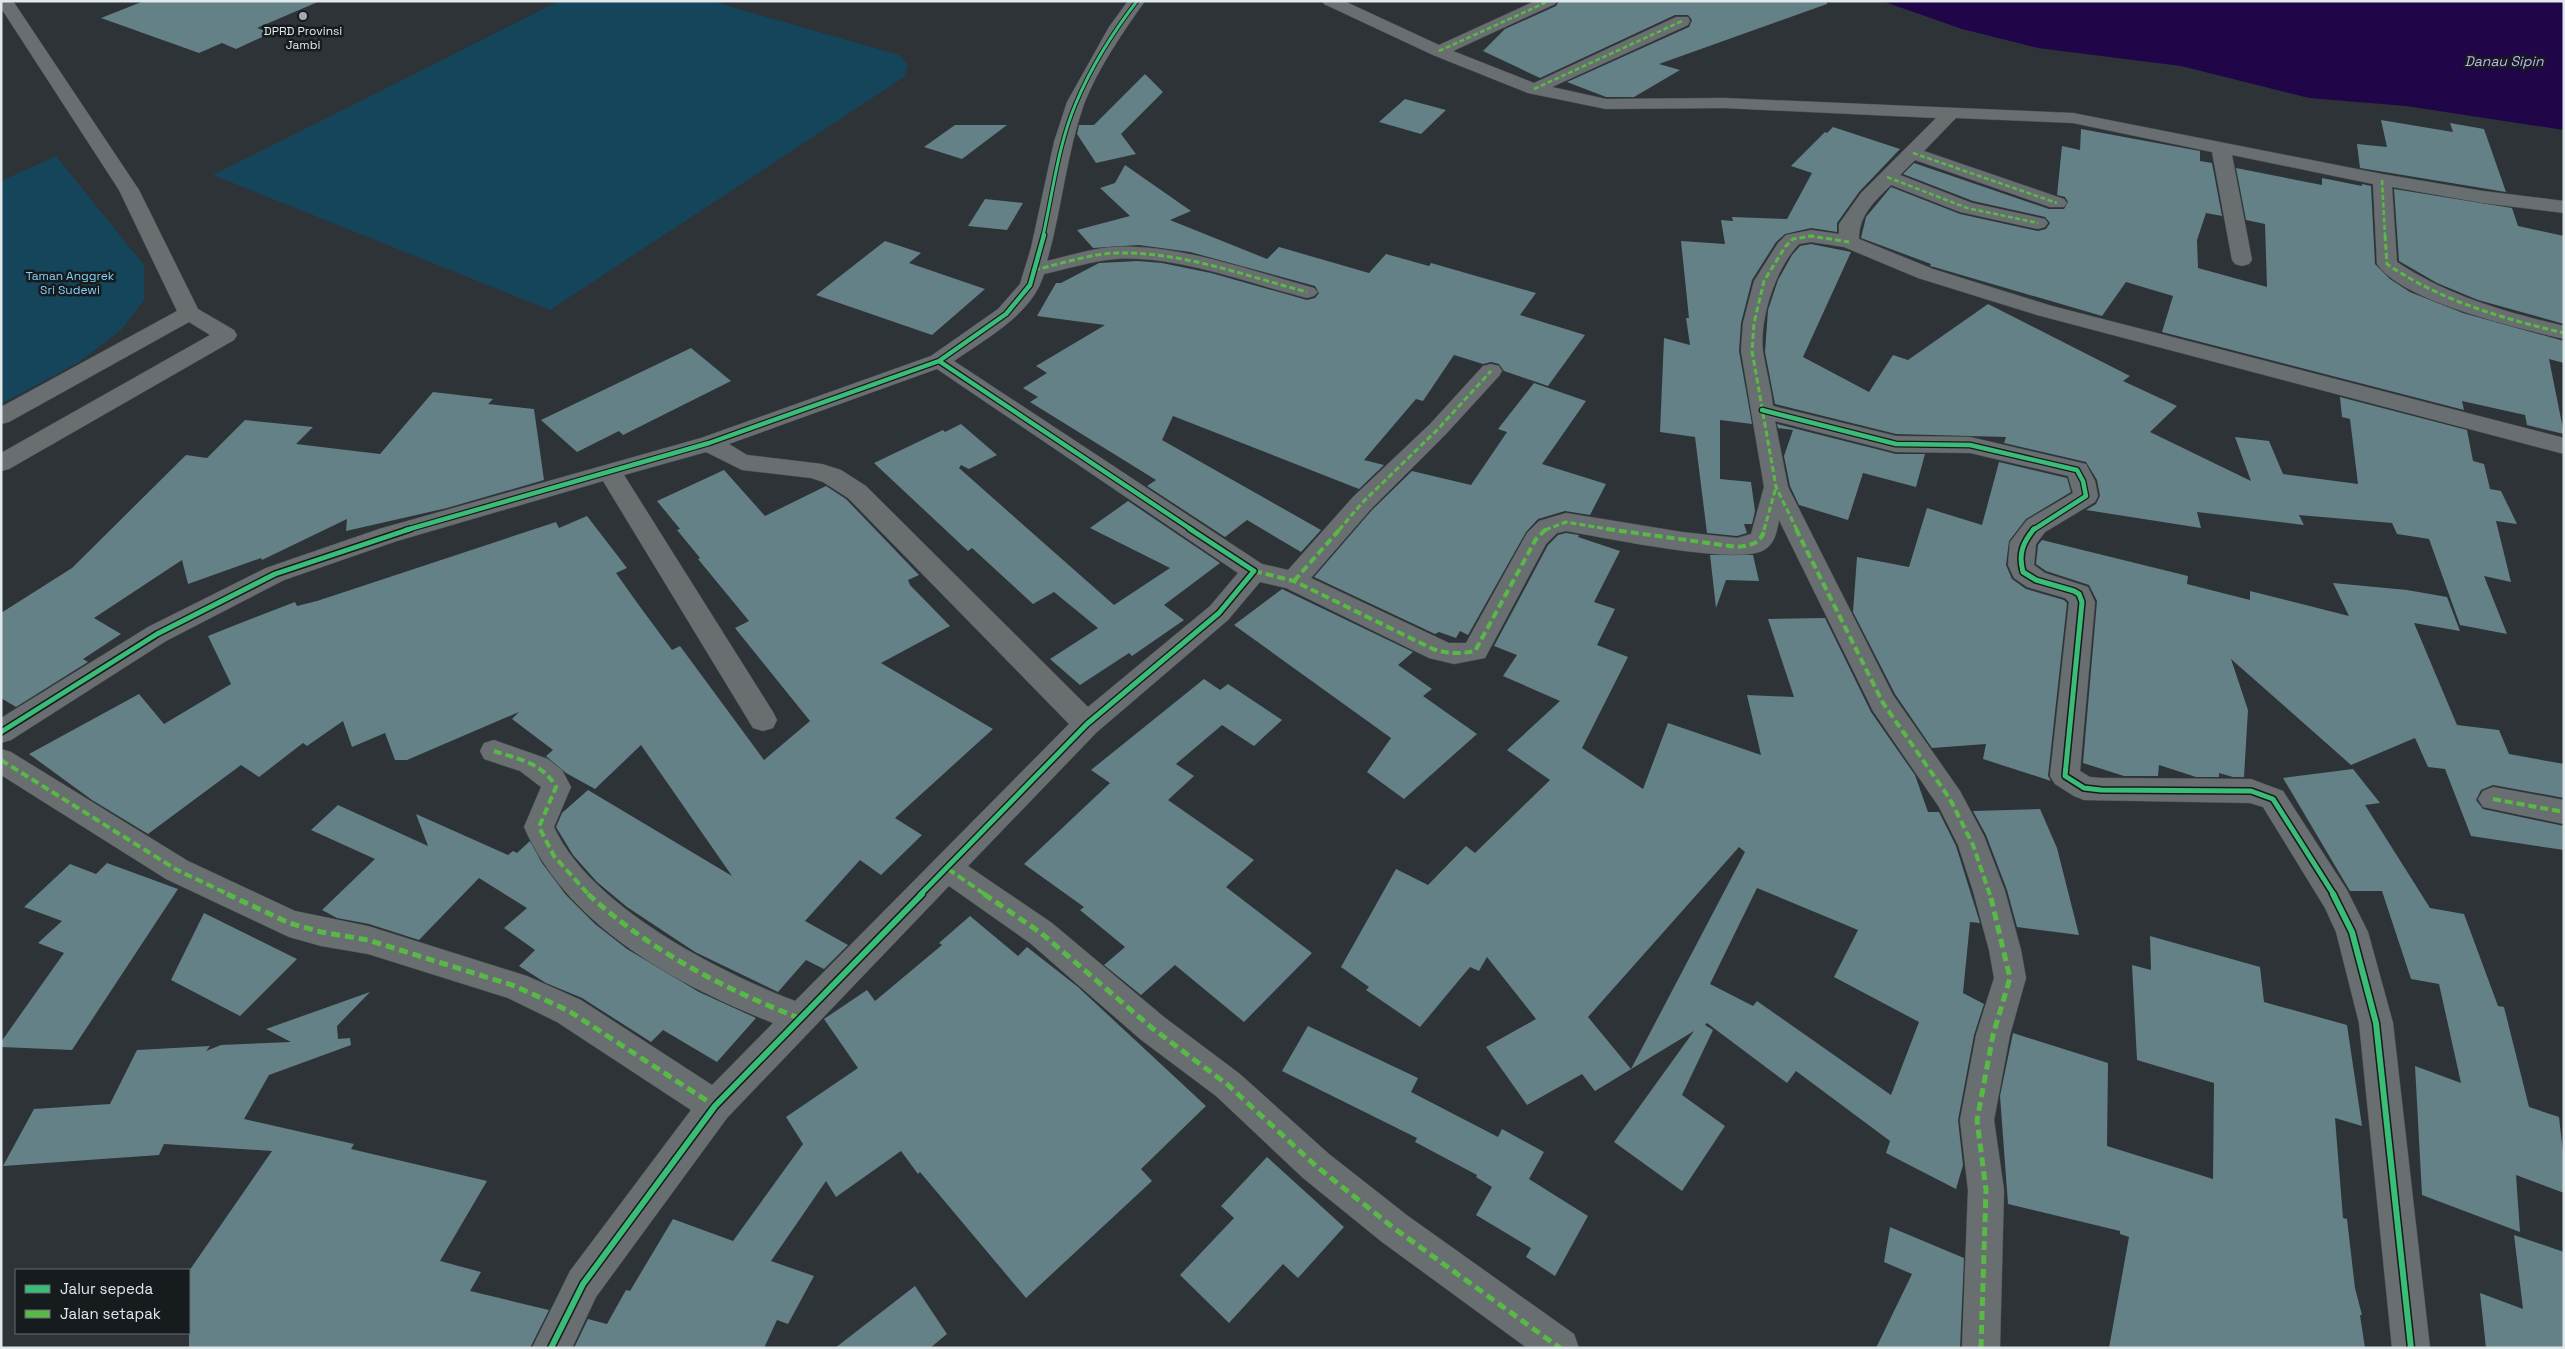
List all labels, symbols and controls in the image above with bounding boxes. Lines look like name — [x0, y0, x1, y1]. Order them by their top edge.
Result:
marker: DPRD Provinsi Jambi — [297, 10, 309, 22]
place label: DPRD Provinsi Jambi — [264, 23, 342, 53]
water label: Danau Sipin — [2465, 52, 2544, 70]
park label: Taman Anggrek Sri Sudewi — [26, 268, 115, 298]
legend — [15, 1269, 190, 1334]
text: Jalur sepeda — [60, 1279, 154, 1298]
text: Jalan setapak — [60, 1304, 161, 1323]

